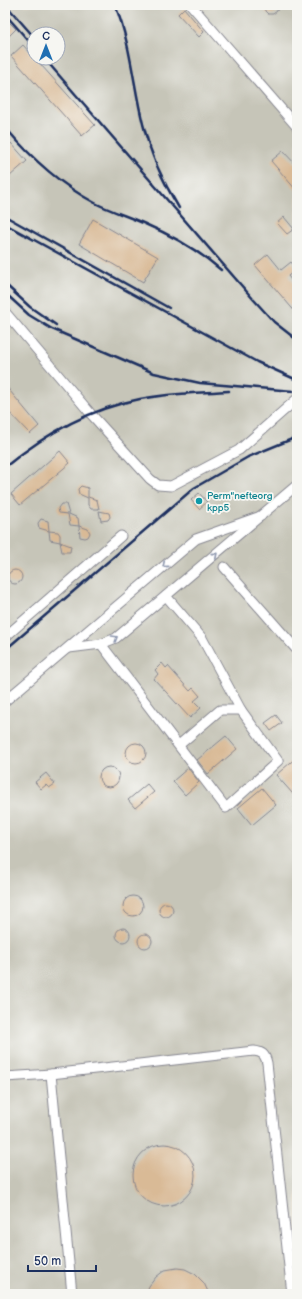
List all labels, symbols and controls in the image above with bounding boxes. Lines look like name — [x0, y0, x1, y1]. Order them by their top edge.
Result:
north arrow — [26, 26, 66, 66]
text: С — [42, 30, 50, 43]
place label: Perm"nefteorg kpp5 — [207, 490, 273, 514]
marker: Perm"nefteorg kpp5 — [194, 496, 204, 506]
one-way arrow — [210, 553, 217, 560]
one-way arrow — [162, 560, 170, 567]
one-way arrow — [111, 635, 118, 642]
scale bar — [28, 1247, 96, 1273]
text: 50 m — [34, 1254, 61, 1269]

